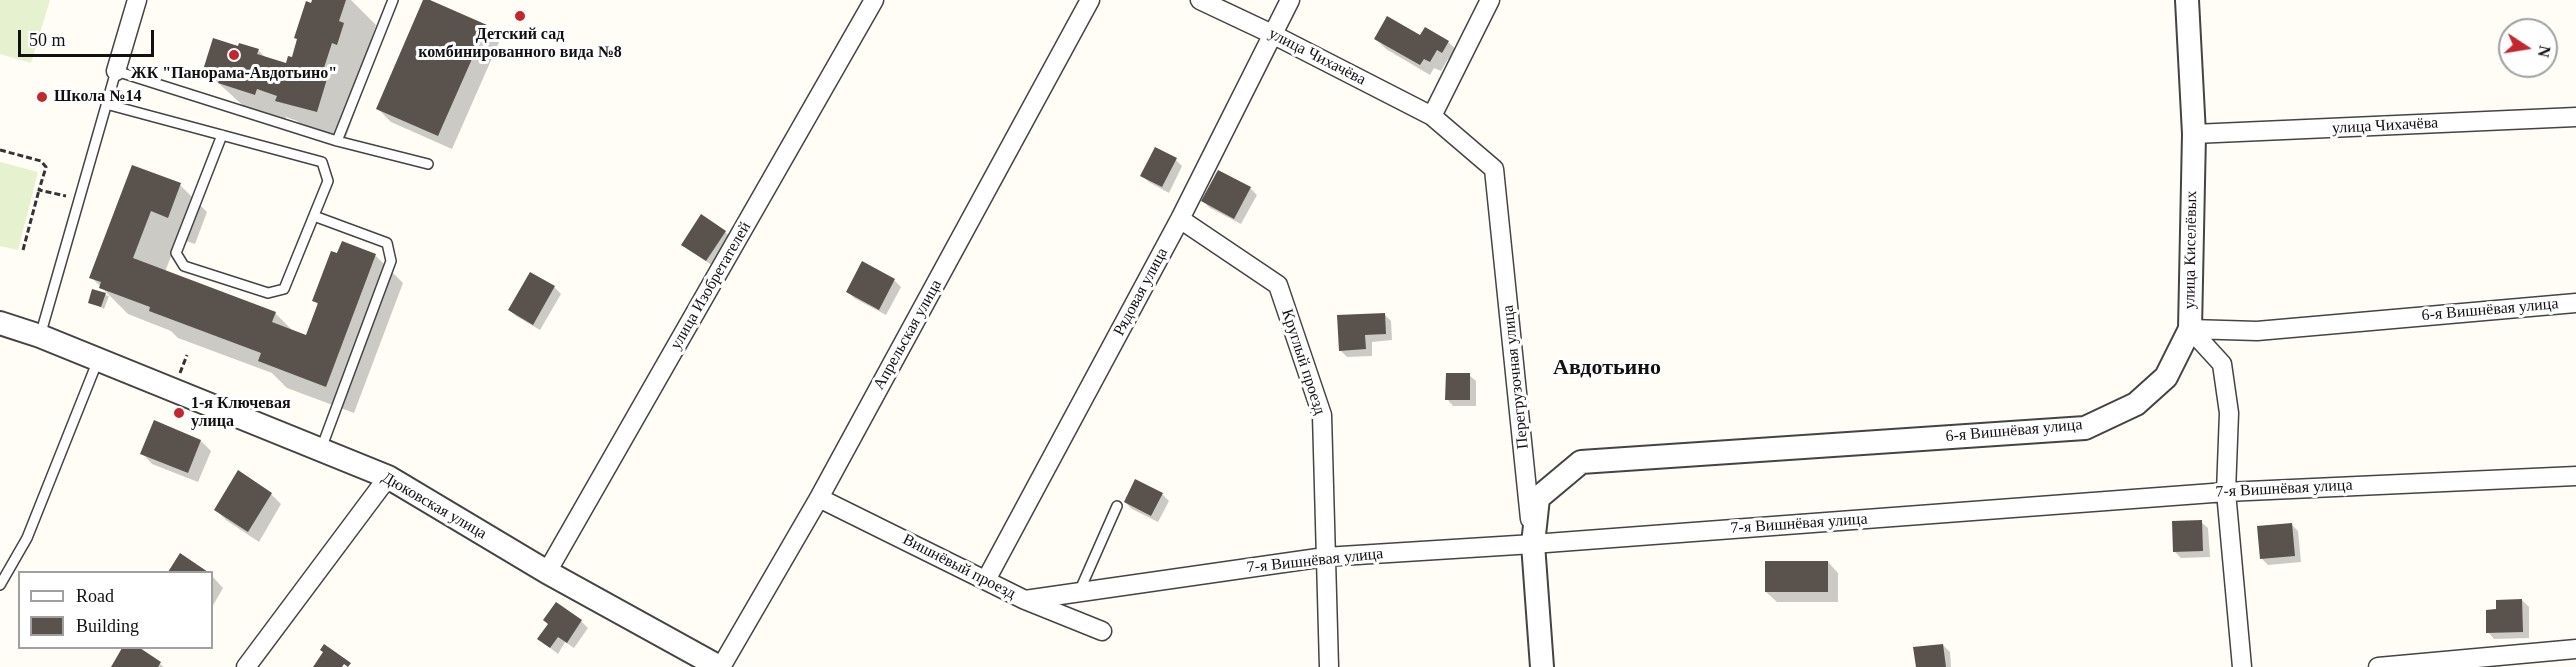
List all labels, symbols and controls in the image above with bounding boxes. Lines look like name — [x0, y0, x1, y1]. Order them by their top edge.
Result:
marker: Детский сад комбинированного вида №8 — [513, 9, 527, 23]
scale bar — [21, 18, 158, 56]
north arrow — [2498, 18, 2558, 78]
street label: улица Чихачёва — [1265, 24, 1369, 90]
place label: Детский сад комбинированного вида №8 — [418, 25, 622, 63]
text: 50 m — [29, 30, 66, 50]
text: N — [2535, 44, 2554, 59]
marker: ЖК "Панорама-Авдотьино" — [227, 48, 241, 62]
place label: ЖК "Панорама-Авдотьино" — [131, 64, 337, 84]
place label: Школа №14 — [54, 87, 141, 107]
marker: Школа №14 — [35, 90, 49, 104]
street label: улица Чихачёва — [2331, 114, 2439, 138]
street label: улица Киселёвых — [2180, 191, 2202, 309]
street label: улица Изобретателей — [667, 219, 755, 353]
street label: Рядовая улица — [1110, 245, 1172, 339]
street label: Апрельская улица — [870, 277, 946, 393]
street label: 6-я Вишнёвая улица — [2421, 294, 2559, 326]
street label: Перегрузочная улица — [1499, 304, 1533, 450]
street label: Круглый проезд — [1277, 307, 1329, 417]
district label: Авдотьино — [1553, 355, 1661, 381]
place label: 1-я Ключевая улица — [191, 394, 291, 432]
marker: 1-я Ключевая улица — [172, 406, 186, 420]
street label: 6-я Вишнёвая улица — [1945, 415, 2083, 447]
street label: Дюковская улица — [378, 468, 490, 544]
street label: 7-я Вишнёвая улица — [2215, 476, 2353, 502]
street label: 7-я Вишнёвая улица — [1730, 510, 1868, 538]
street label: Вишнёвый проезд — [899, 530, 1019, 604]
street label: 7-я Вишнёвая улица — [1246, 544, 1384, 578]
legend — [18, 571, 213, 649]
text: Road — [76, 586, 114, 606]
text: Building — [76, 616, 139, 636]

